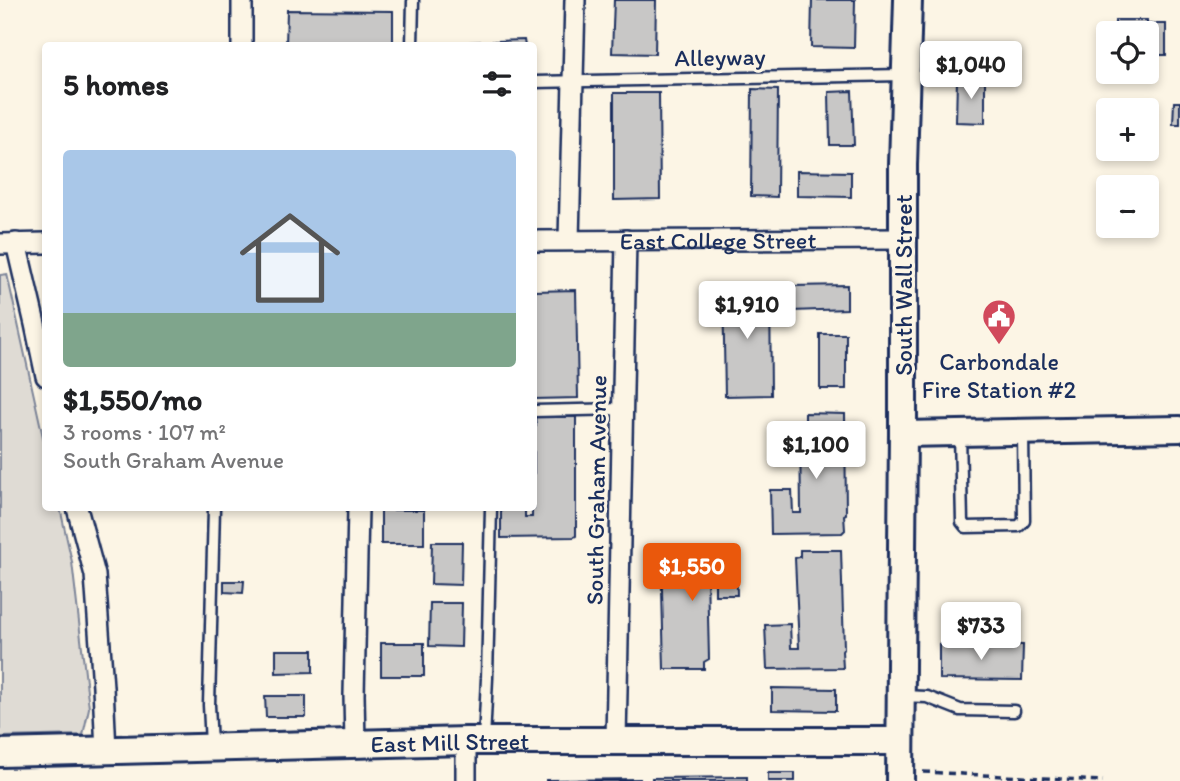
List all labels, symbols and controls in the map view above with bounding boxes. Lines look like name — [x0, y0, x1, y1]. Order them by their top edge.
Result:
map controls — [1096, 21, 1159, 238]
button: locate — [1096, 21, 1159, 84]
street label: Alleyway — [674, 42, 766, 72]
pin: $1,040 — [914, 42, 1028, 101]
text: $1,040 — [936, 50, 1006, 78]
icon: filters — [478, 65, 516, 103]
text: 5 homes — [63, 66, 169, 103]
button: + — [1096, 98, 1159, 161]
button: − — [1096, 175, 1159, 238]
street label: South Wall Street — [889, 194, 918, 376]
icon: home — [227, 195, 353, 321]
street label: East College Street — [620, 225, 816, 255]
pin: $1,910 — [690, 282, 804, 341]
text: $1,910 — [715, 290, 779, 318]
public building icon: Carbondale Fire Station #2 — [980, 297, 1018, 346]
place label: Carbondale Fire Station #2 — [922, 347, 1077, 404]
street label: South Graham Avenue — [579, 375, 613, 605]
text: $1,550/mo — [63, 381, 202, 418]
text: 3 rooms · 107 m² — [63, 418, 226, 446]
pin: $1,100 — [759, 421, 873, 481]
text: $1,100 — [783, 430, 849, 458]
text: South Graham Avenue — [63, 446, 284, 474]
pin: $1,550 — [635, 544, 749, 603]
text: $1,550 — [659, 552, 725, 580]
pin: $733 — [940, 602, 1022, 662]
text: $733 — [957, 611, 1005, 639]
street label: East Mill Street — [370, 727, 529, 758]

